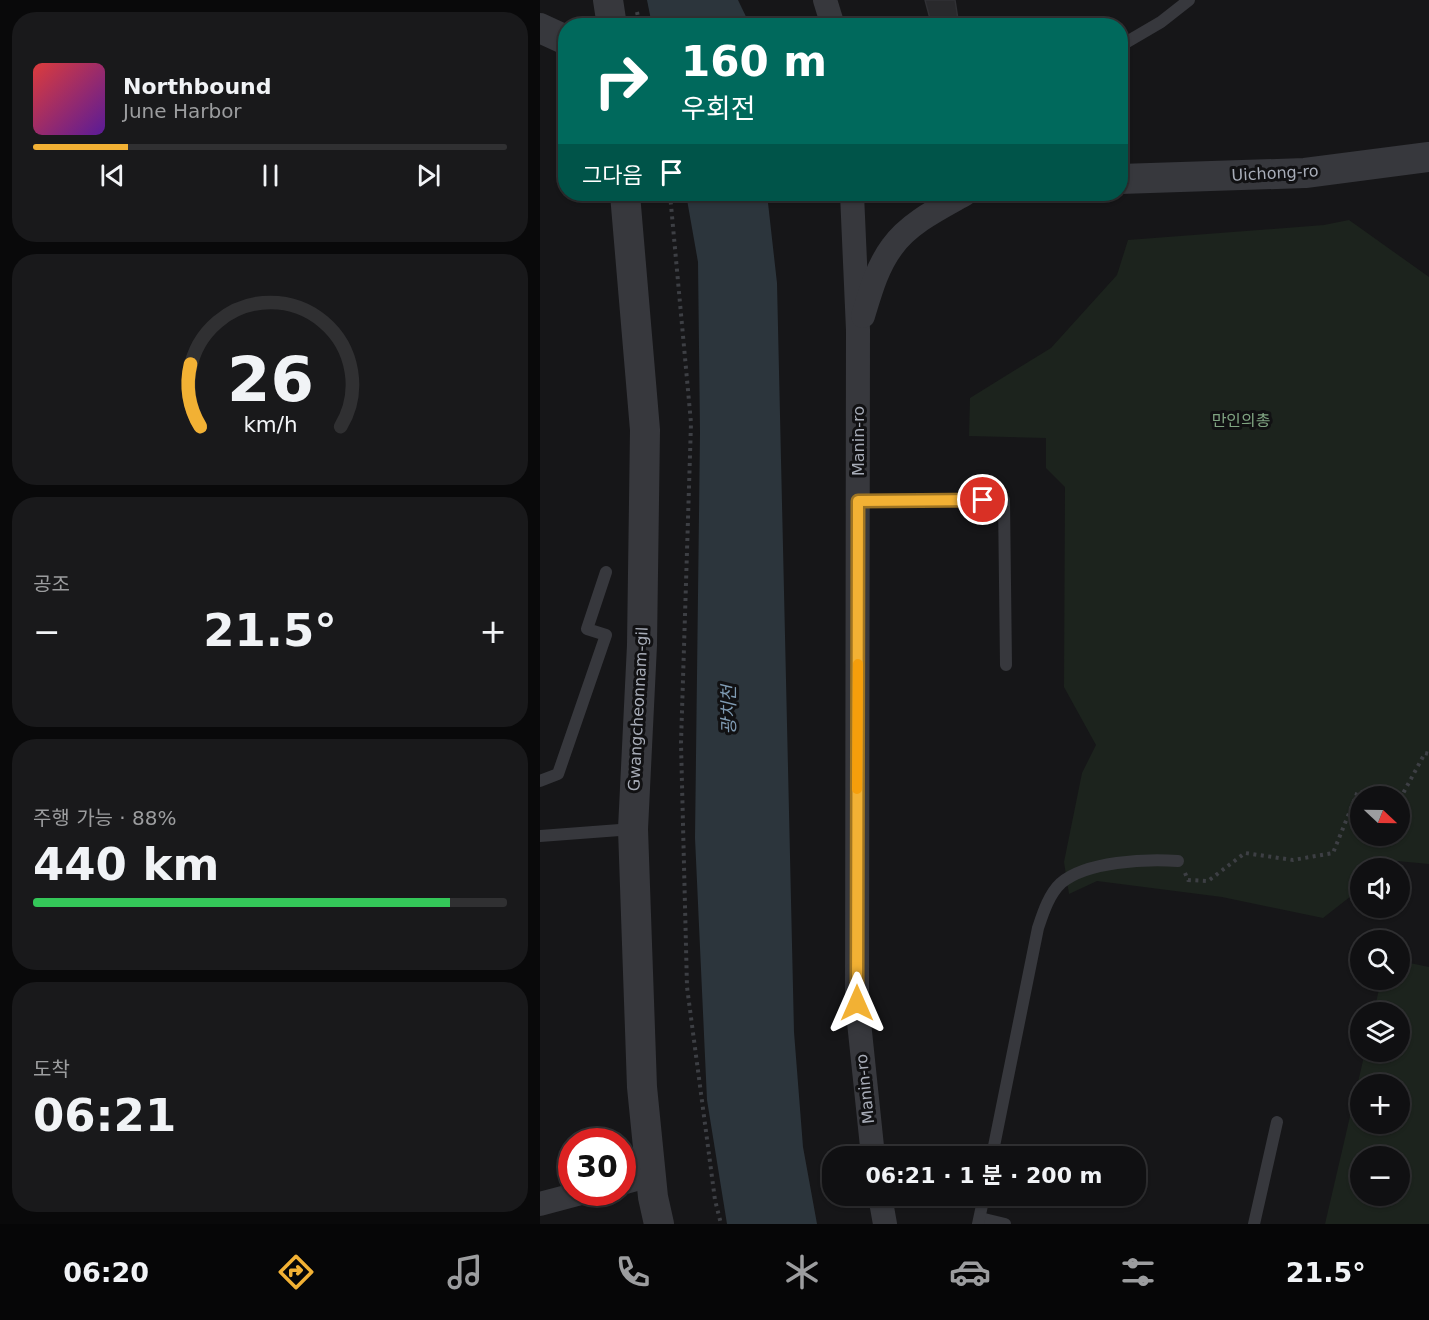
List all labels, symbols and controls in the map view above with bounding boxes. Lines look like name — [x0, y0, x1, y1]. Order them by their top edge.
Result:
text: 160 m — [681, 37, 827, 86]
icon: right — [582, 42, 660, 120]
text: Northbound — [123, 74, 272, 99]
text: 우회전 — [681, 93, 756, 124]
text: June Harbor — [123, 99, 242, 123]
icon: arrive — [655, 156, 688, 189]
icon: previous — [96, 159, 129, 192]
icon: pause — [254, 159, 287, 192]
icon: next — [412, 159, 445, 192]
street label: Uichong-ro — [1231, 161, 1319, 185]
text: 그다음 — [582, 163, 643, 188]
text: 26 — [227, 343, 313, 416]
street label: Manin-ro — [849, 406, 868, 476]
park label: 만인의총 — [1212, 411, 1270, 430]
text: km/h — [243, 412, 297, 437]
pin — [957, 474, 1008, 525]
icon: arrive — [966, 483, 999, 516]
text: 공조 — [33, 572, 70, 596]
text: 21.5° — [203, 604, 337, 657]
text: − — [33, 612, 61, 651]
text: + — [479, 612, 507, 651]
street label: Gwangcheonnam-gil — [624, 626, 652, 792]
water label: 광치천 — [718, 683, 739, 735]
north arrow — [1350, 786, 1410, 846]
map controls — [1350, 786, 1410, 1206]
text: 주행 가능 · 88% — [33, 806, 176, 830]
text: 440 km — [33, 838, 219, 891]
button: sound — [1350, 858, 1410, 918]
button: search — [1350, 930, 1410, 990]
position arrow — [825, 971, 889, 1035]
button: layers — [1350, 1002, 1410, 1062]
street label: Manin-ro — [852, 1053, 878, 1125]
text: 도착 — [33, 1057, 70, 1081]
button: + — [1350, 1074, 1410, 1134]
text: 06:21 — [33, 1089, 176, 1142]
speed limit sign: 30 — [558, 1128, 636, 1206]
button: − — [1350, 1146, 1410, 1206]
text: 06:21 · 1 분 · 200 m — [865, 1163, 1103, 1188]
icon: directions — [275, 1251, 317, 1293]
icon: music — [444, 1251, 486, 1293]
icon: phone — [612, 1251, 654, 1293]
icon: climate — [781, 1251, 823, 1293]
icon: car — [949, 1251, 991, 1293]
icon: filters — [1117, 1251, 1159, 1293]
text: 06:20 — [63, 1257, 149, 1288]
text: 21.5° — [1286, 1257, 1366, 1288]

